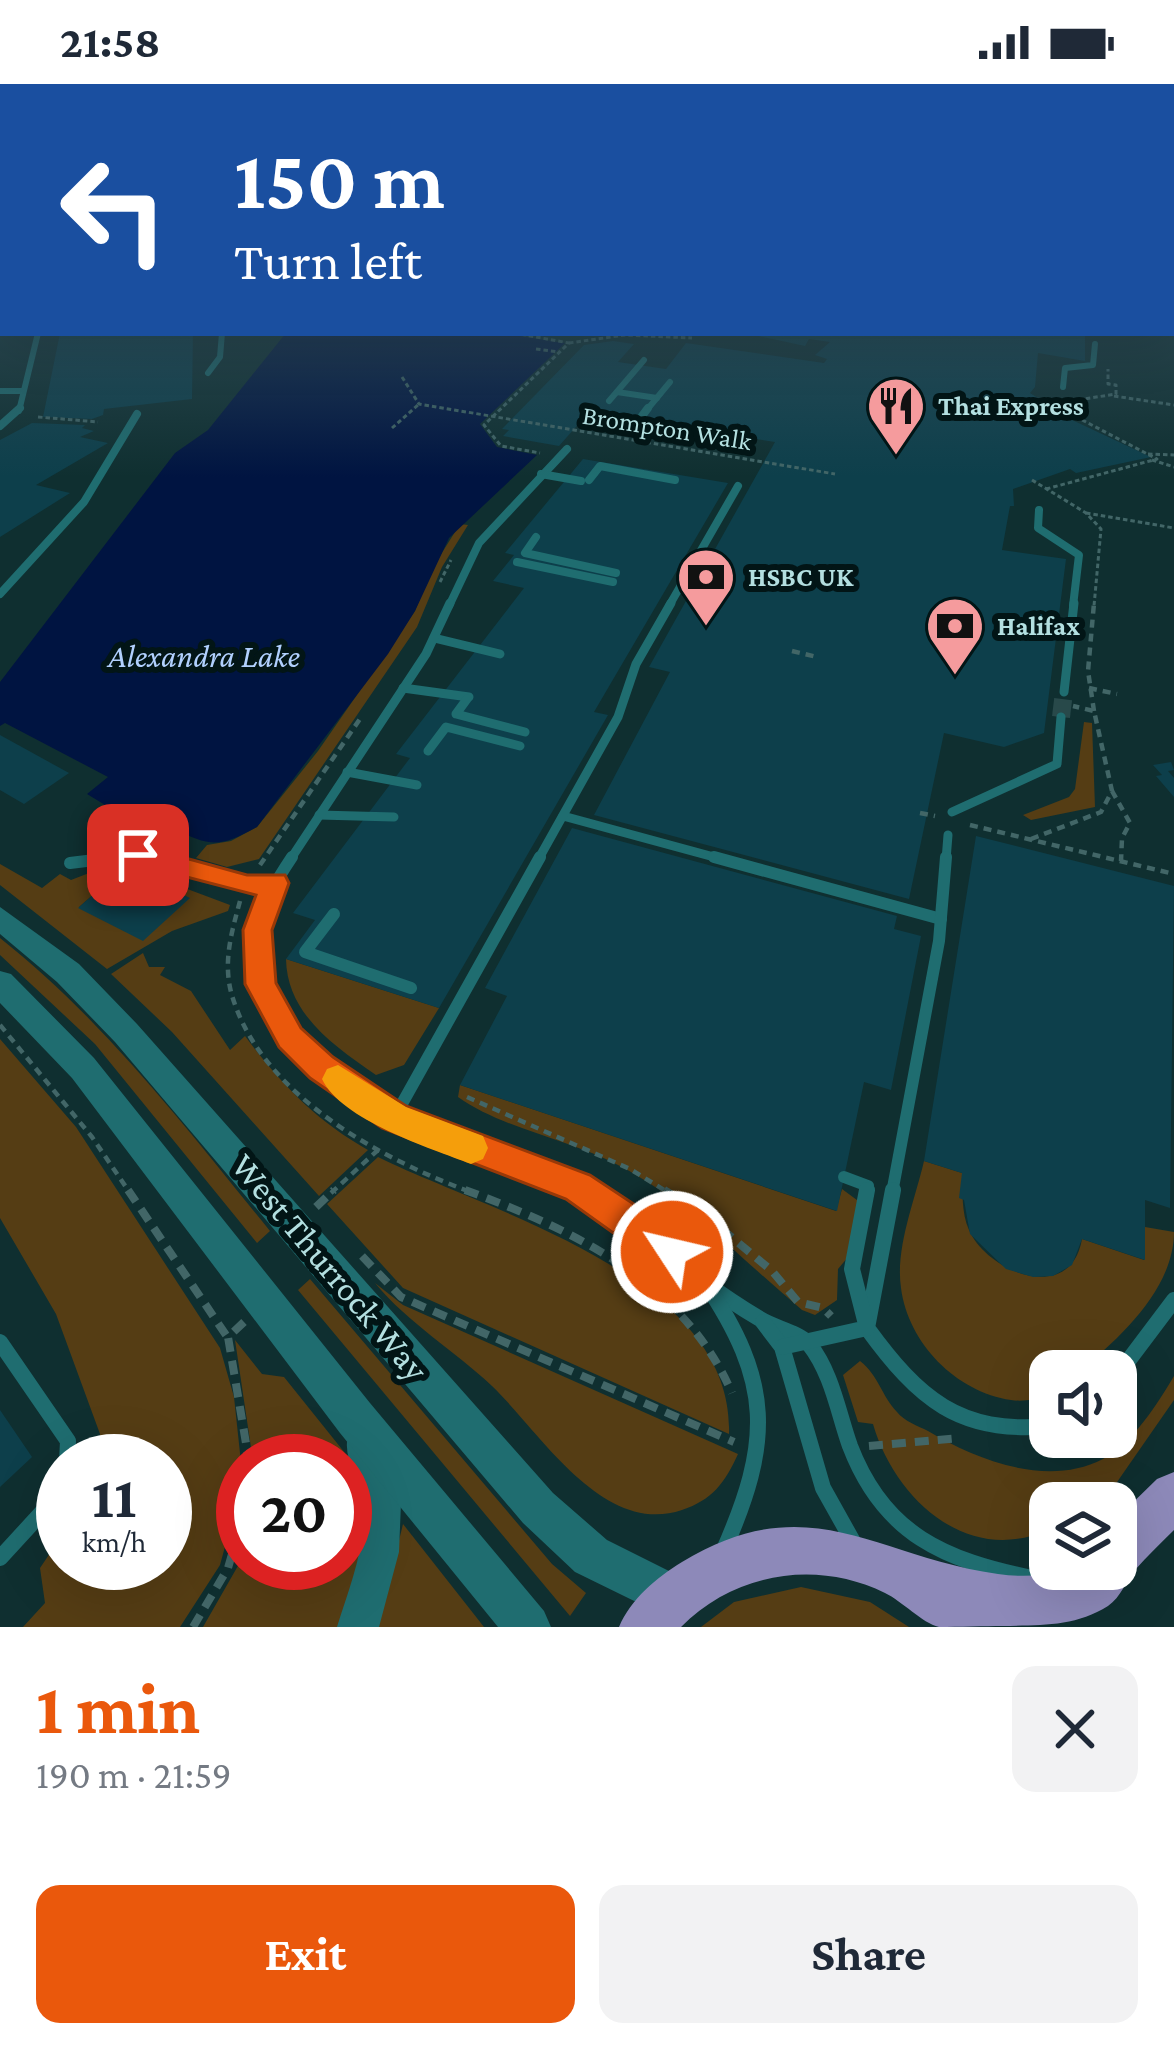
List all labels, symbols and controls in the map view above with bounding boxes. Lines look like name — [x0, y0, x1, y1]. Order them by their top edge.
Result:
text: 21:58 — [60, 17, 161, 67]
icon: left — [36, 132, 192, 288]
text: 150 m — [234, 133, 445, 226]
text: Turn left — [234, 231, 422, 291]
restaurant icon: Thai Express — [865, 375, 927, 457]
place label: Thai Express — [938, 391, 1084, 421]
street label: Brompton Walk — [580, 400, 754, 456]
bank icon: HSBC UK — [675, 546, 737, 628]
place label: HSBC UK — [748, 562, 854, 592]
bank icon: Halifax — [924, 595, 986, 677]
place label: Halifax — [997, 611, 1080, 641]
water label: Alexandra Lake — [106, 637, 300, 674]
pin — [87, 804, 189, 906]
icon: arrive — [105, 822, 171, 888]
street label: West Thurrock Way — [223, 1145, 437, 1389]
position arrow — [609, 1189, 735, 1315]
map controls — [1029, 1350, 1137, 1590]
button: sound — [1029, 1350, 1137, 1458]
speed limit sign: 20 — [216, 1434, 372, 1590]
text: 11 — [92, 1463, 136, 1530]
button: layers — [1029, 1482, 1137, 1590]
text: km/h — [82, 1525, 146, 1558]
button: close — [1012, 1666, 1138, 1792]
text: 1 min — [36, 1668, 200, 1748]
text: 190 m · 21:59 — [36, 1753, 232, 1796]
button: Exit — [36, 1885, 575, 2023]
button: Share — [599, 1885, 1138, 2023]

